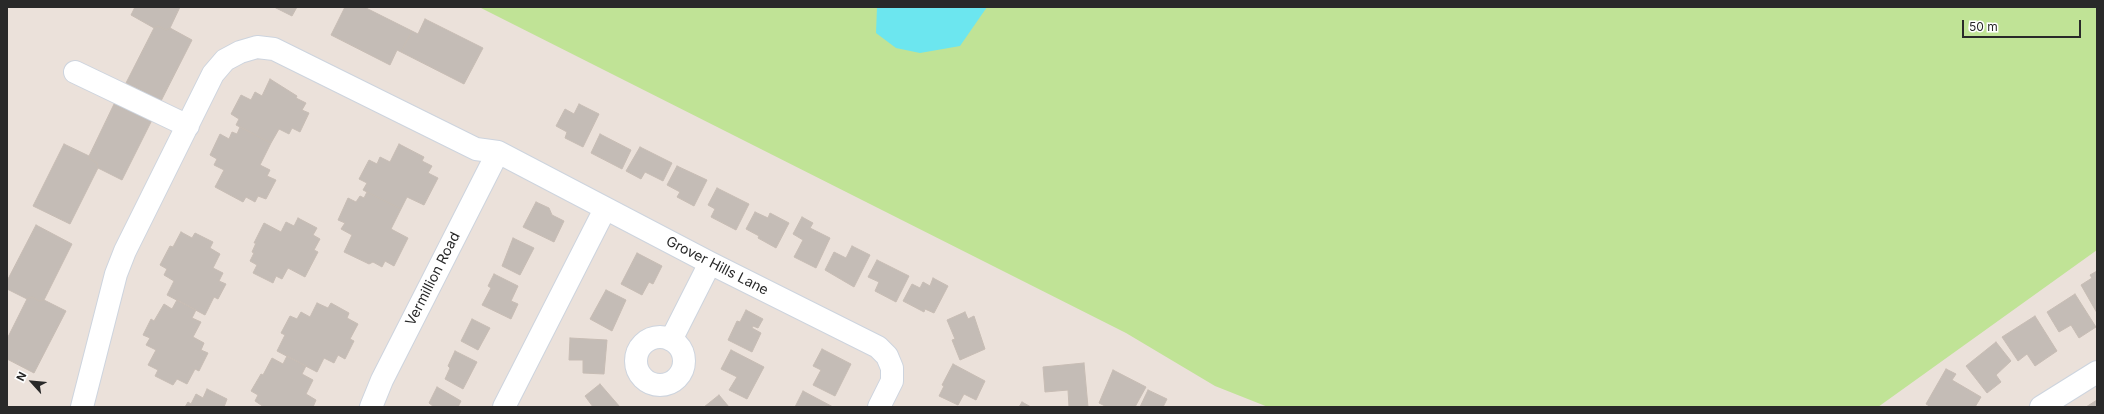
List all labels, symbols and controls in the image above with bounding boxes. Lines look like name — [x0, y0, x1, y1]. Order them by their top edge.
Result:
scale bar — [1964, 12, 2083, 38]
text: 50 m — [1969, 19, 1998, 34]
street label: Vermillion Road — [402, 229, 464, 329]
street label: Grover Hills Lane — [663, 233, 771, 299]
north arrow — [12, 362, 52, 402]
text: N — [13, 370, 29, 383]

